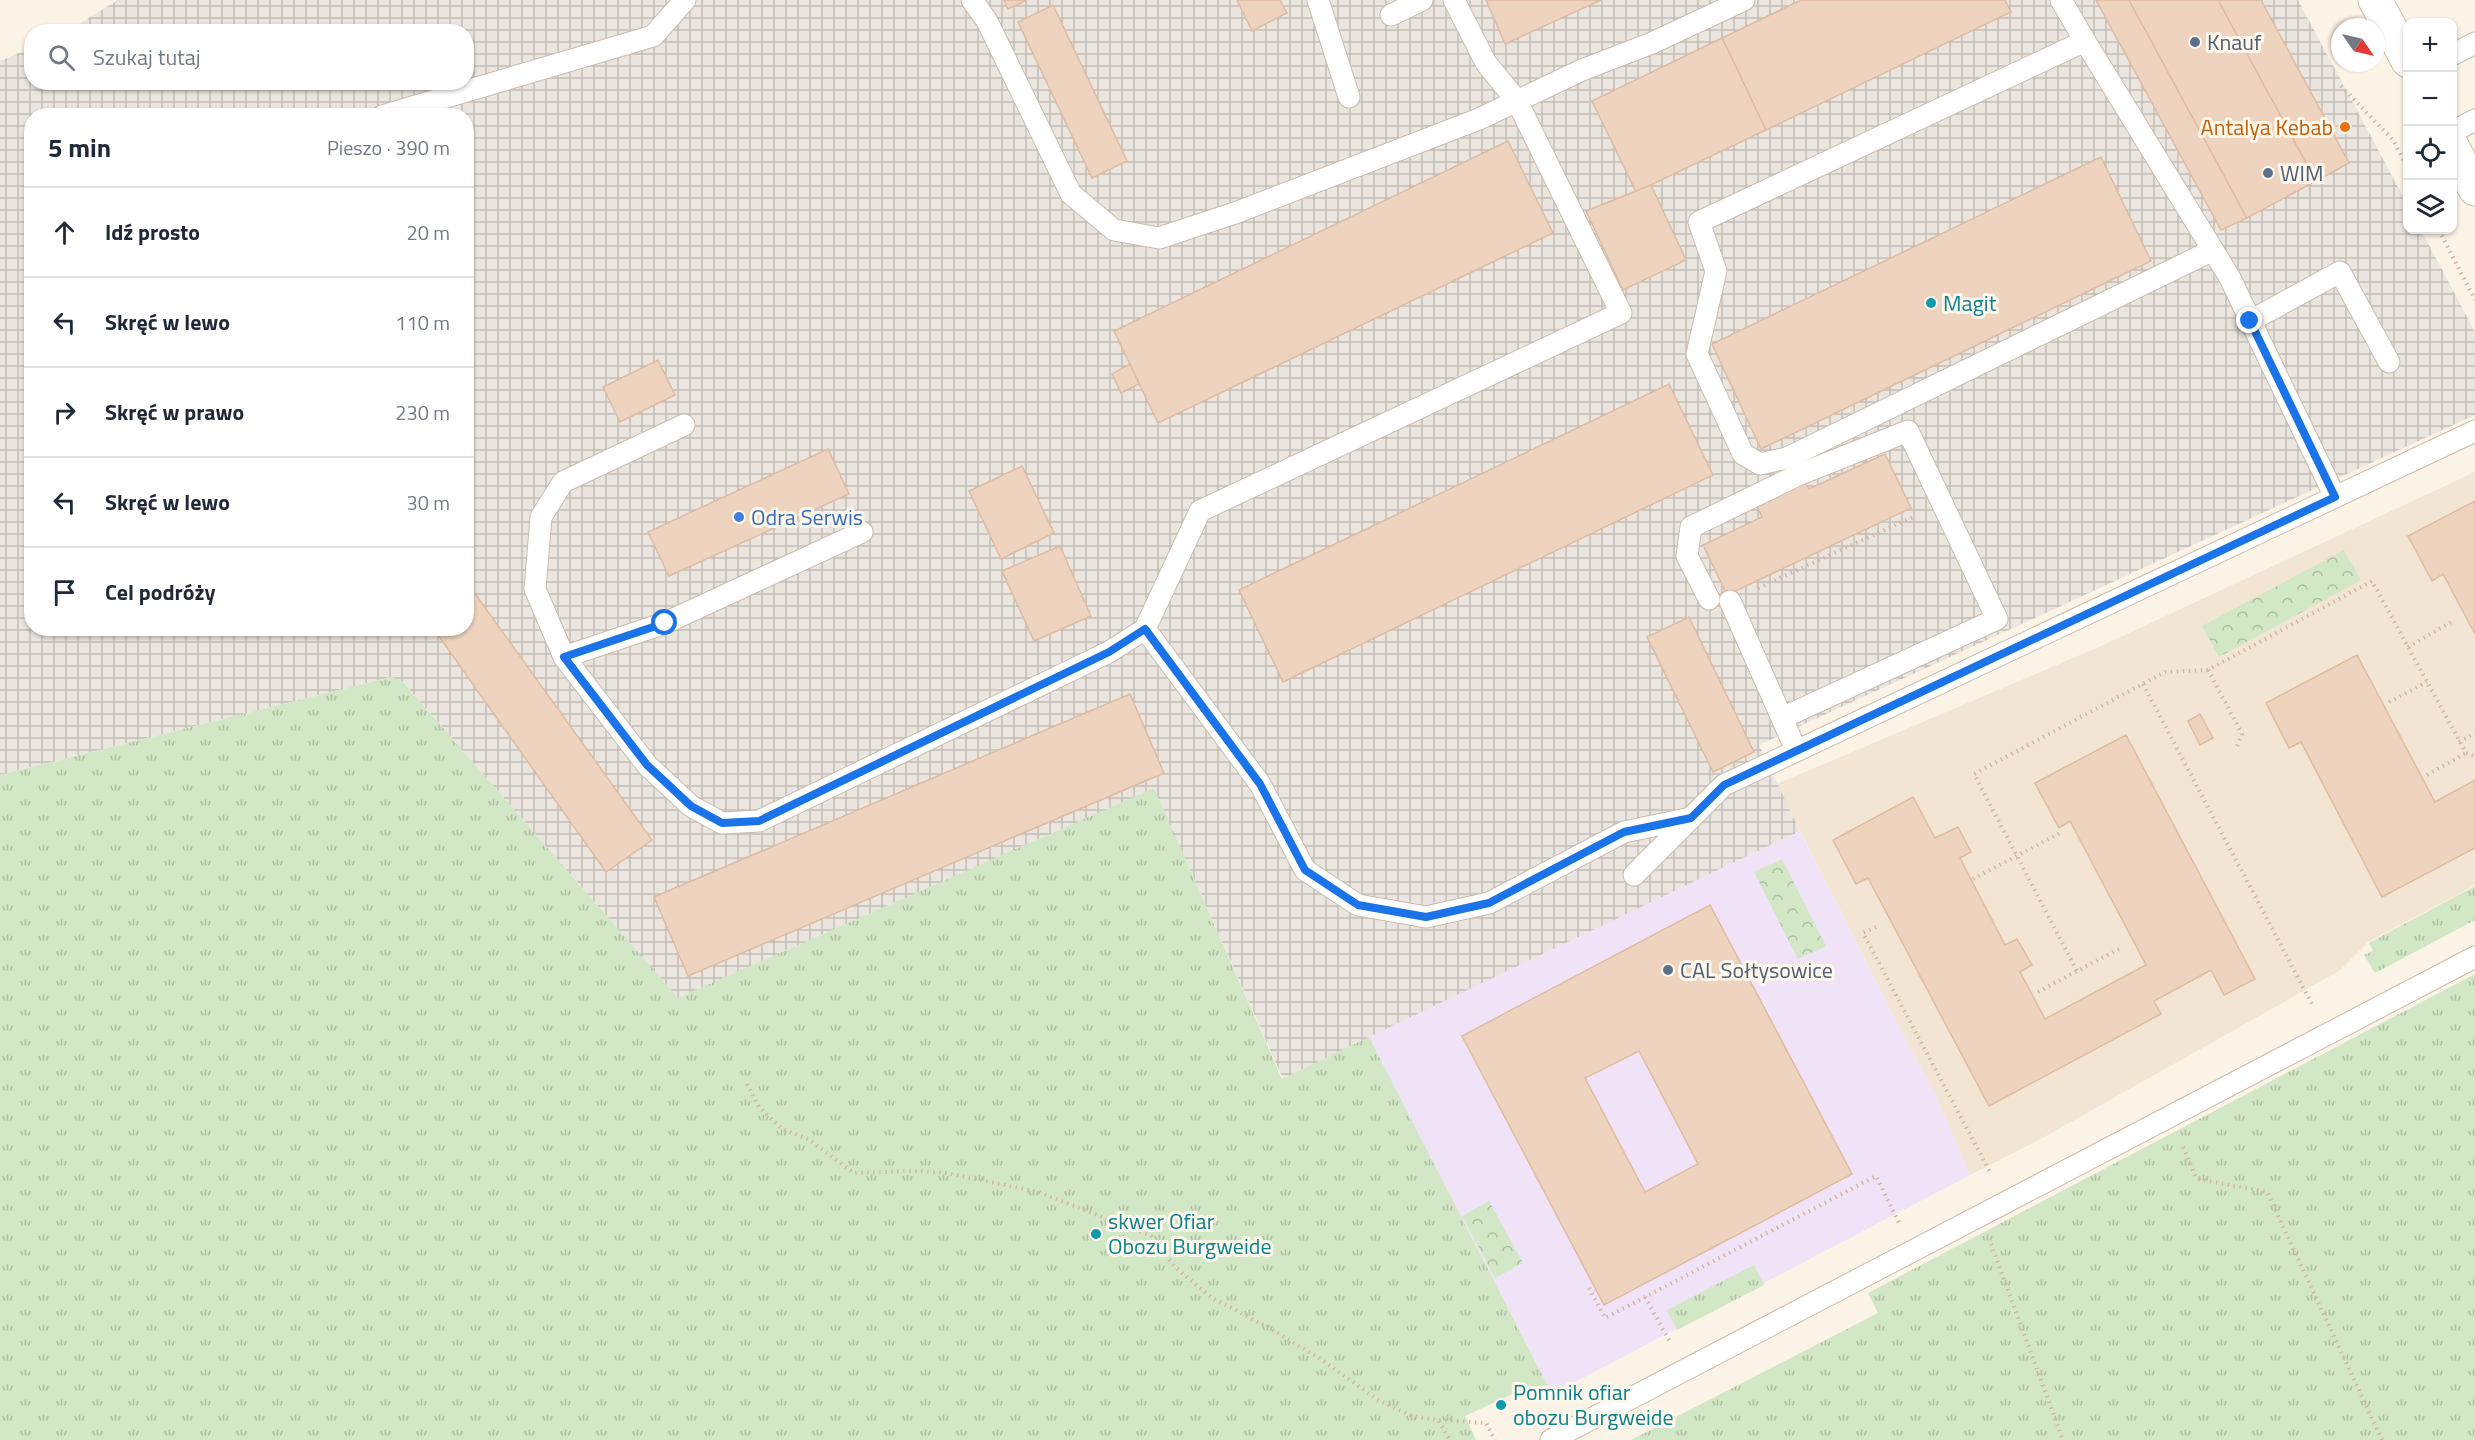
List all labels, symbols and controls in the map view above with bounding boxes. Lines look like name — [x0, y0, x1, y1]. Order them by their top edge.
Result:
north arrow — [2331, 18, 2385, 72]
map controls — [2403, 18, 2457, 234]
button: + — [2403, 18, 2457, 72]
search box — [24, 24, 474, 90]
place label: Knauf — [2207, 25, 2262, 59]
marker: Knauf — [2188, 35, 2202, 49]
text: Szukaj tutaj — [93, 40, 201, 74]
icon: search — [45, 41, 78, 74]
button: − — [2403, 72, 2457, 126]
place label: Antalya Kebab — [2201, 110, 2333, 144]
marker: Antalya Kebab — [2338, 120, 2352, 134]
button: locate — [2403, 126, 2457, 180]
text: 5 min — [48, 128, 111, 167]
text: Pieszo · 390 m — [327, 132, 450, 163]
place label: WIM — [2280, 156, 2323, 190]
marker: WIM — [2261, 166, 2275, 180]
button: layers — [2403, 180, 2457, 234]
text: Idź prosto — [105, 215, 200, 249]
icon: ahead — [48, 216, 81, 249]
text: 20 m — [406, 217, 450, 248]
place label: Magit — [1943, 286, 1997, 320]
marker: Magit — [1924, 296, 1938, 310]
text: Skręć w lewo — [105, 305, 230, 339]
icon: left — [48, 306, 81, 339]
text: 110 m — [395, 307, 450, 338]
route end — [2236, 307, 2262, 333]
text: Skręć w prawo — [105, 395, 244, 429]
icon: right — [48, 396, 81, 429]
text: 230 m — [395, 397, 450, 428]
text: Skręć w lewo — [105, 485, 230, 519]
icon: left — [48, 486, 81, 519]
text: 30 m — [406, 487, 450, 518]
place label: Odra Serwis — [751, 500, 863, 534]
marker: Odra Serwis — [732, 510, 746, 524]
text: Cel podróży — [105, 575, 215, 609]
icon: arrive — [48, 576, 81, 609]
route start — [651, 609, 677, 635]
place label: CAL Sołtysowice — [1680, 953, 1833, 987]
marker: CAL Sołtysowice — [1661, 963, 1675, 977]
place label: skwer Ofiar Obozu Burgweide — [1108, 1204, 1272, 1263]
marker: skwer Ofiar Obozu Burgweide — [1089, 1227, 1103, 1241]
place label: Pomnik ofiar obozu Burgweide — [1513, 1375, 1674, 1434]
marker: Pomnik ofiar obozu Burgweide — [1494, 1398, 1508, 1412]

